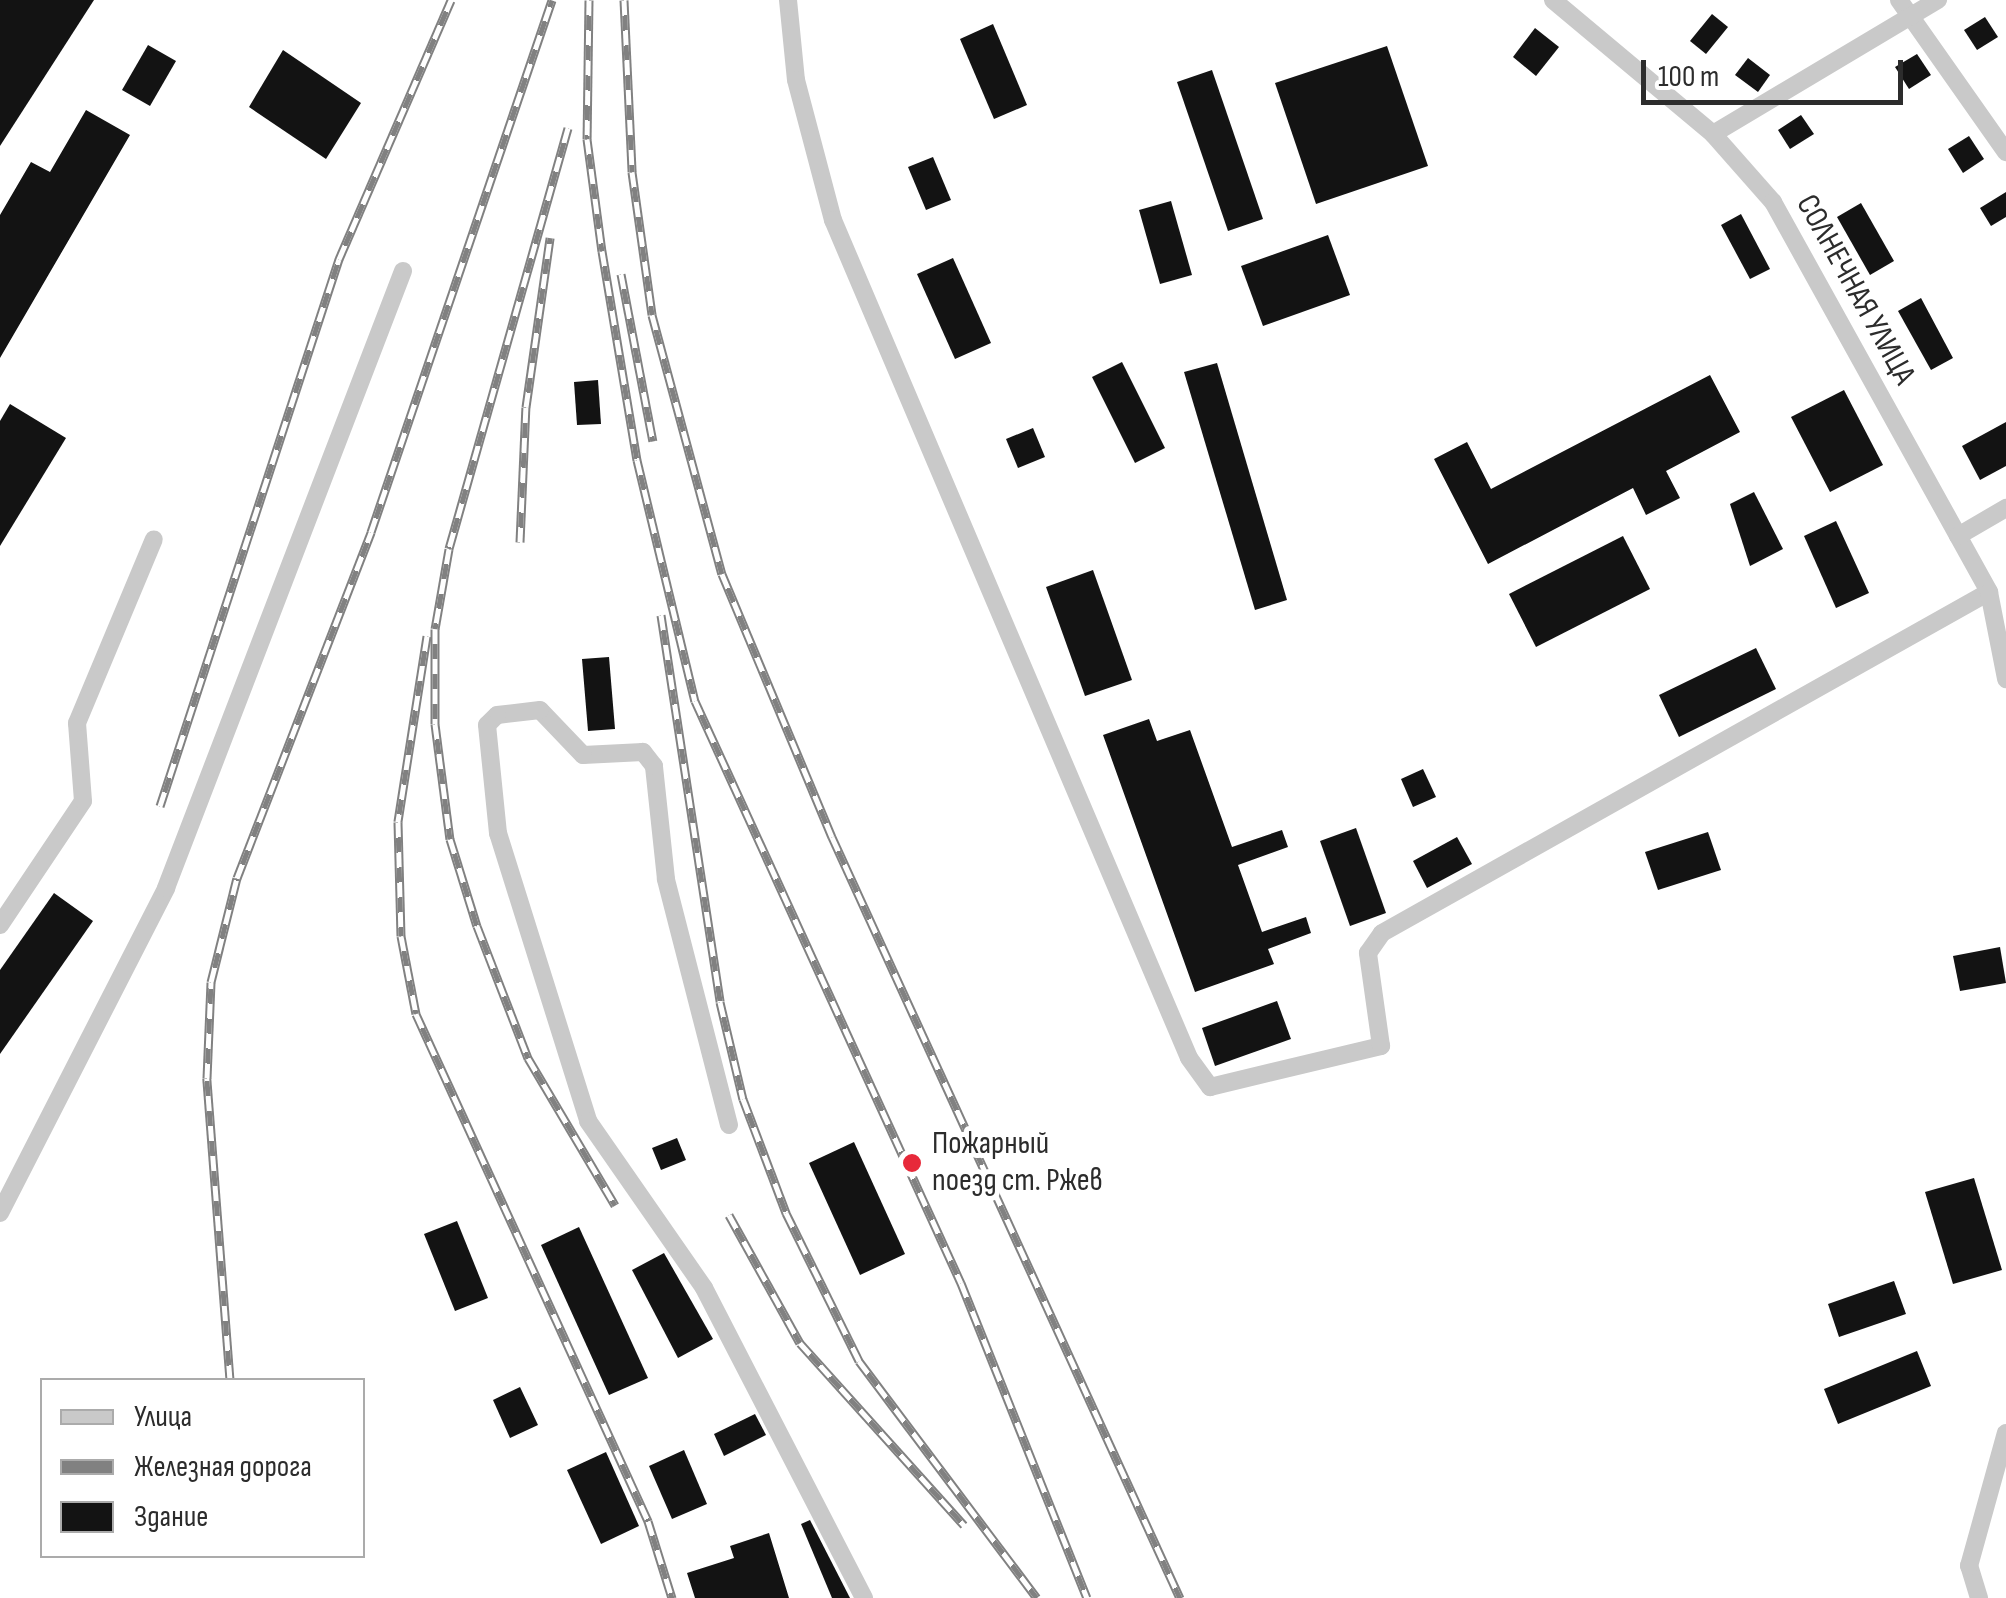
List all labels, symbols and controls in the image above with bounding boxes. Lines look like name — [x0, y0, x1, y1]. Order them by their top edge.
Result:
scale bar — [1646, 40, 1908, 102]
text: 100 m — [1658, 59, 1719, 95]
street label: СОЛНЕЧНАЯ УЛИЦА — [1787, 188, 1923, 392]
place label: Пожарный поезд ст. Ржев — [932, 1126, 1103, 1201]
marker: Пожарный поезд ст. Ржев — [901, 1152, 923, 1174]
legend — [40, 1378, 365, 1558]
text: Улица — [134, 1399, 192, 1435]
text: Железная дорога — [134, 1449, 312, 1485]
text: Здание — [134, 1499, 208, 1535]

